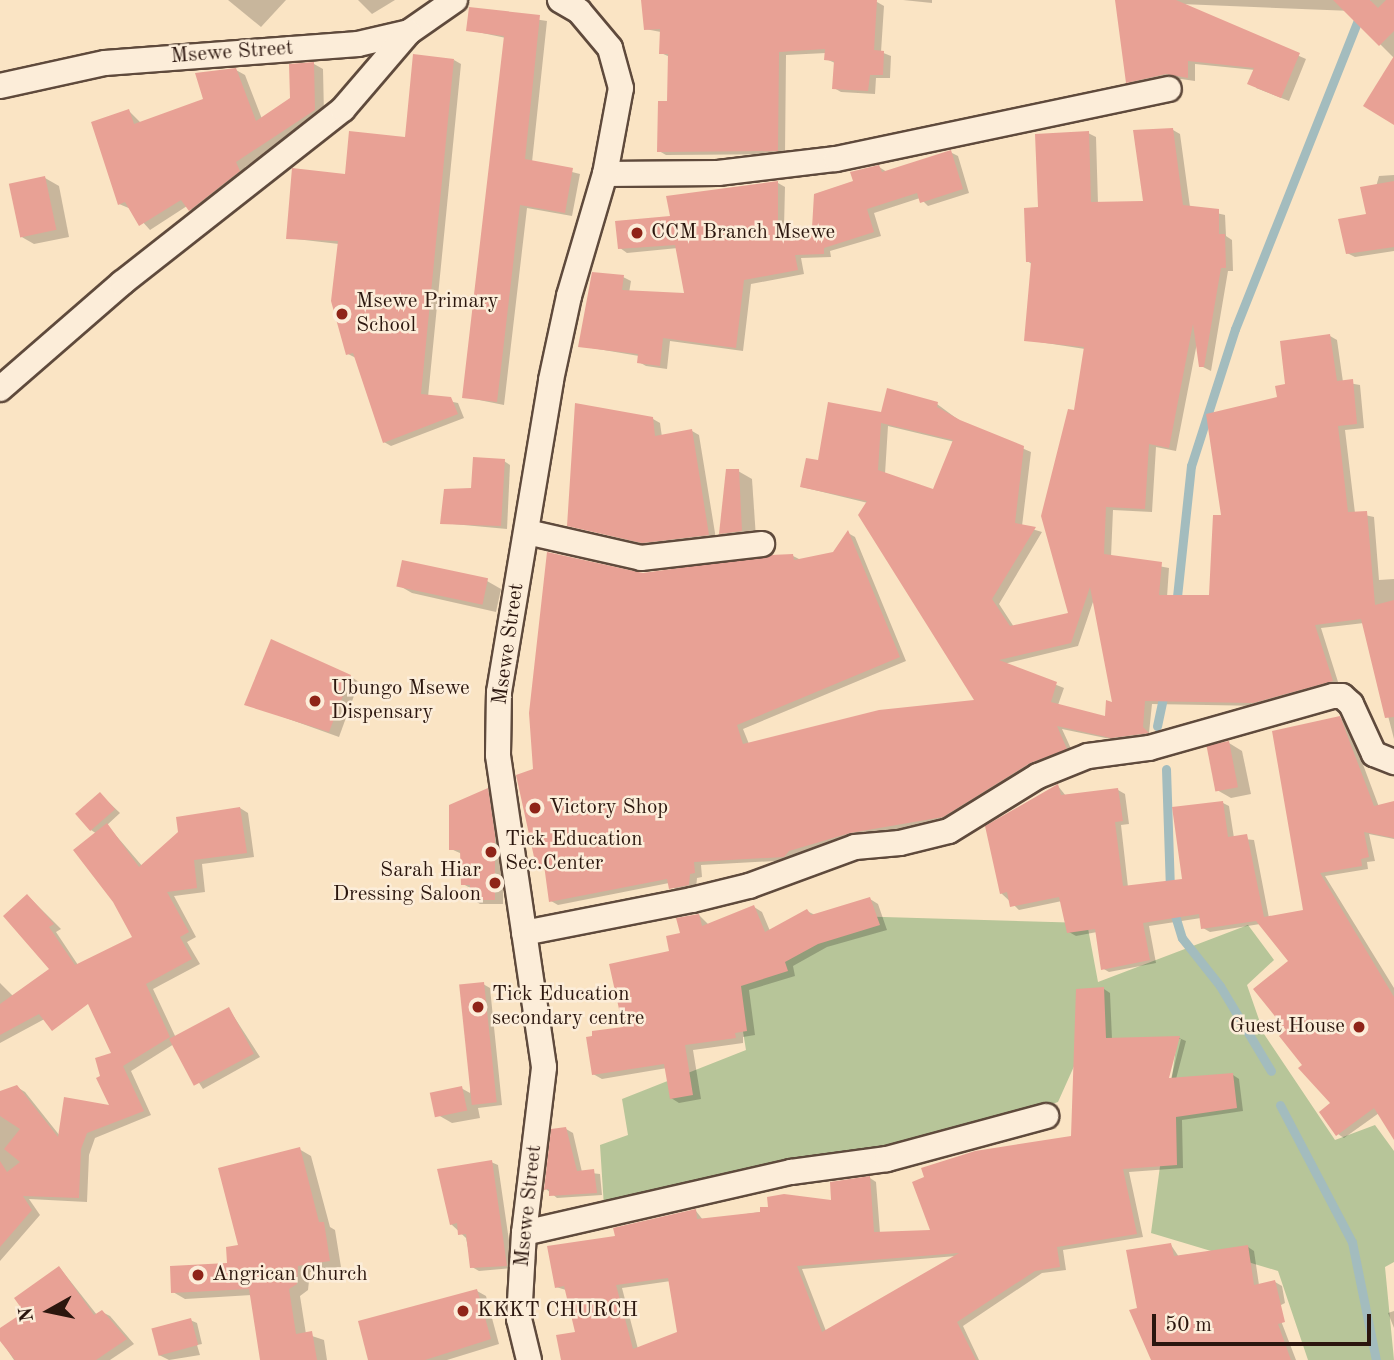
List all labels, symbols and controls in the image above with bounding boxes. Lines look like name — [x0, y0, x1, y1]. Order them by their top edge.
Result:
street label: Msewe Street — [170, 36, 294, 70]
place label: CCM Branch Msewe — [651, 220, 835, 246]
marker: CCM Branch Msewe — [629, 225, 645, 241]
place label: Msewe Primary School — [356, 289, 499, 339]
marker: Msewe Primary School — [334, 306, 350, 322]
street label: Msewe Street — [488, 581, 530, 707]
place label: Ubungo Msewe Dispensary — [331, 676, 470, 726]
marker: Ubungo Msewe Dispensary — [305, 691, 325, 711]
place label: Victory Shop — [549, 795, 668, 821]
marker: Victory Shop — [527, 800, 543, 816]
place label: Tick Education Sec.Center — [505, 827, 643, 877]
marker: Tick Education Sec.Center — [483, 844, 499, 860]
place label: Sarah Hiar Dressing Saloon — [333, 858, 481, 908]
marker: Sarah Hiar Dressing Saloon — [487, 875, 503, 891]
place label: Tick Education secondary centre — [492, 982, 644, 1032]
marker: Tick Education secondary centre — [470, 999, 486, 1015]
place label: Guest House — [1230, 1014, 1345, 1040]
marker: Guest House — [1351, 1019, 1367, 1035]
street label: Msewe Street — [510, 1144, 548, 1268]
place label: Angrican Church — [212, 1262, 368, 1288]
marker: Angrican Church — [190, 1267, 206, 1283]
north arrow — [14, 1276, 84, 1346]
place label: KKKT CHURCH — [477, 1298, 638, 1324]
scale bar — [1156, 1300, 1375, 1344]
marker: KKKT CHURCH — [455, 1303, 471, 1319]
text: N — [17, 1306, 38, 1323]
text: 50 m — [1165, 1315, 1212, 1336]

